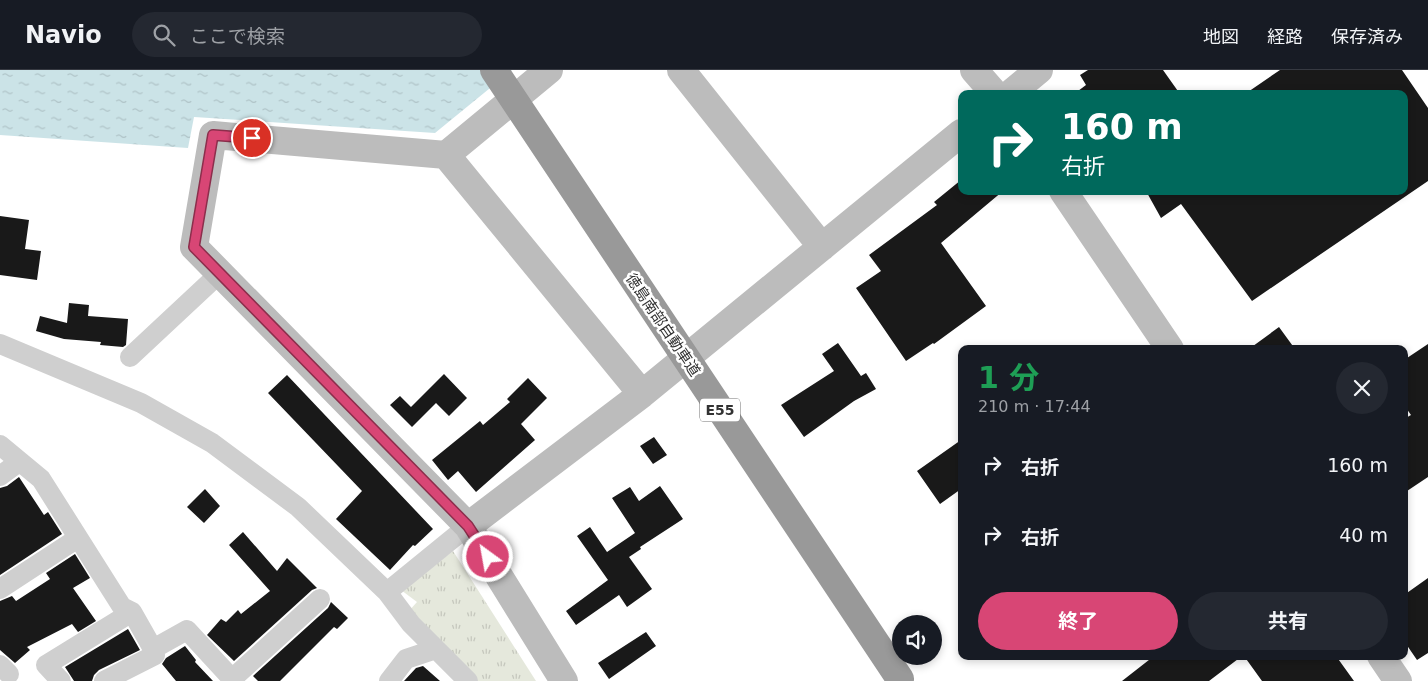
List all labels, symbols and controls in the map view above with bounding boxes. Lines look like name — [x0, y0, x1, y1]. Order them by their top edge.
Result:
search box — [132, 12, 482, 57]
text: Navio — [25, 21, 102, 49]
icon: search — [150, 21, 178, 49]
text: ここで検索 — [190, 25, 285, 47]
text: 地図 — [1203, 26, 1239, 47]
text: 経路 — [1267, 26, 1303, 47]
text: 保存済み — [1331, 26, 1403, 47]
text: 160 m — [1061, 107, 1183, 147]
icon: right — [978, 110, 1043, 175]
pin — [231, 117, 273, 159]
icon: arrive — [238, 124, 266, 152]
text: 右折 — [1061, 154, 1105, 179]
street label: 徳島南部自動車道 — [622, 270, 704, 380]
text: 1 分 — [978, 360, 1039, 395]
button: close — [1336, 362, 1388, 414]
text: 210 m · 17:44 — [978, 397, 1091, 416]
road number: E55 — [700, 398, 740, 422]
icon: right — [978, 451, 1006, 479]
text: 160 m — [1327, 454, 1388, 476]
text: 右折 — [1021, 456, 1059, 478]
icon: right — [978, 521, 1006, 549]
text: 40 m — [1339, 524, 1388, 546]
text: 右折 — [1021, 526, 1059, 548]
position arrow — [461, 530, 513, 582]
button: 終了 — [978, 592, 1178, 650]
button: 共有 — [1188, 592, 1388, 650]
map controls — [892, 615, 942, 665]
button: sound — [892, 615, 942, 665]

